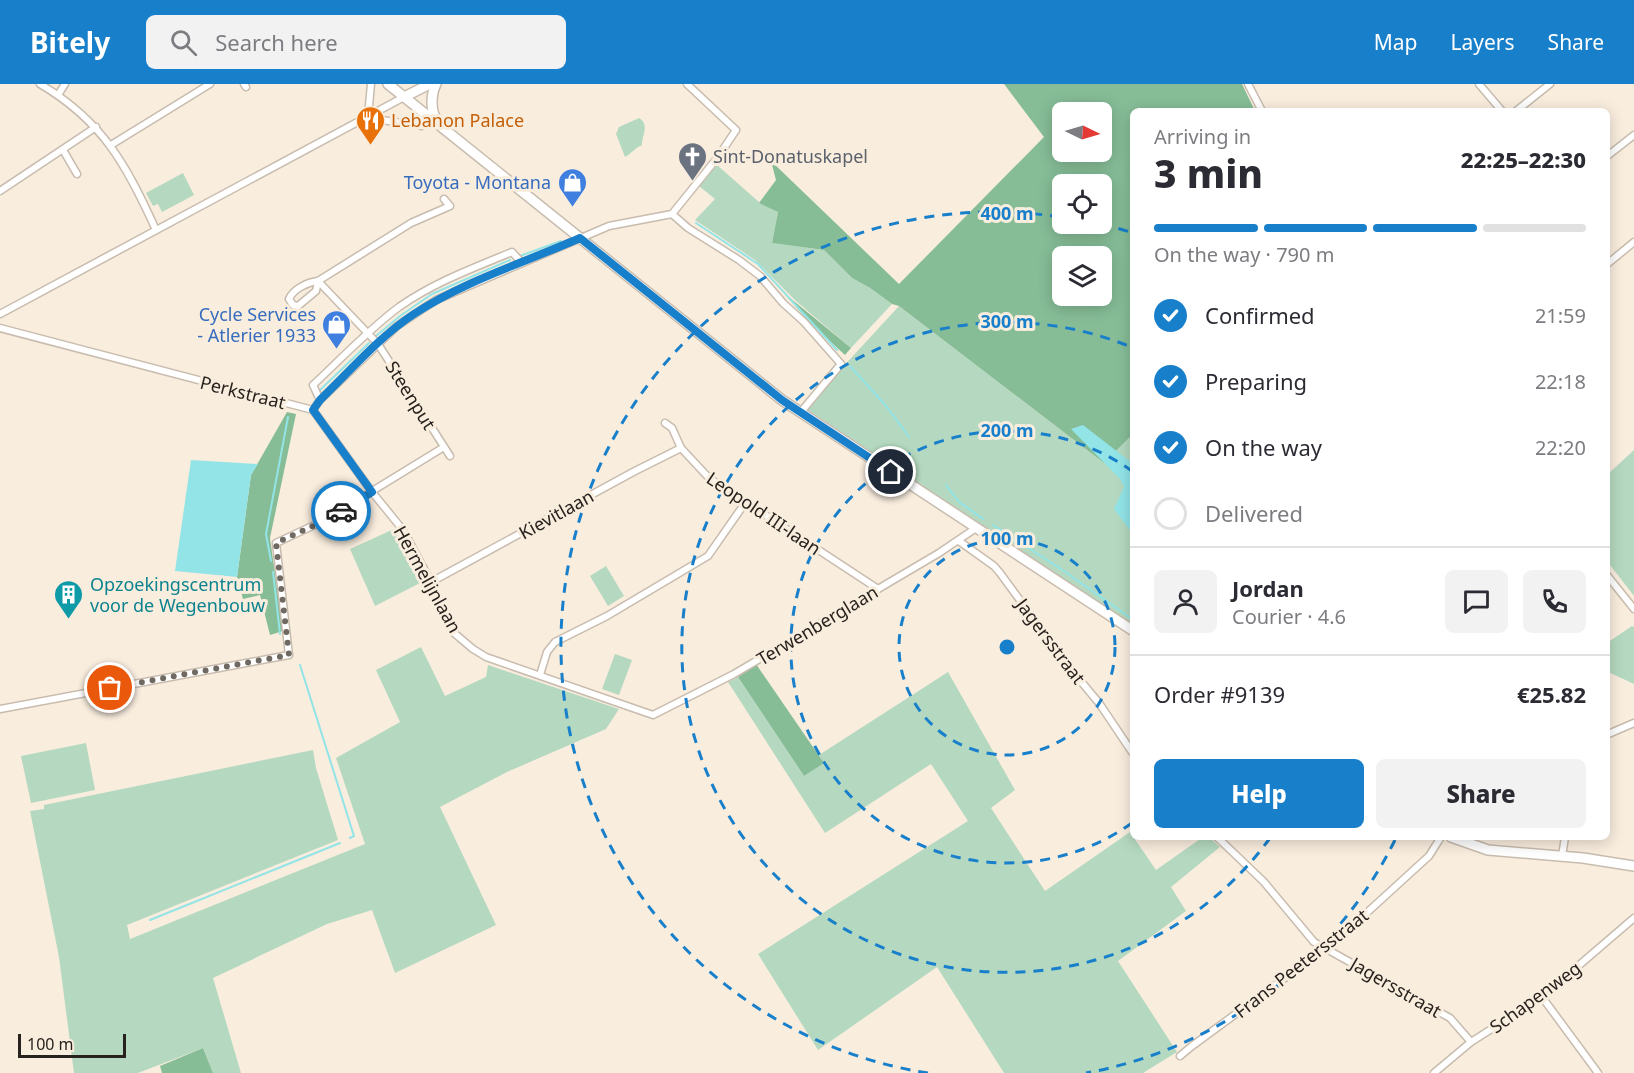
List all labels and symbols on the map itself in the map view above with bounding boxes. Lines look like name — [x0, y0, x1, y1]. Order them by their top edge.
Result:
north arrow — [1052, 102, 1112, 162]
restaurant icon: Lebanon Palace — [354, 104, 386, 146]
place label: Lebanon Palace — [391, 108, 524, 132]
church icon: Sint-Donatuskapel — [676, 140, 708, 182]
place label: Sint-Donatuskapel — [713, 144, 868, 168]
shop icon: Toyota - Montana — [556, 166, 588, 208]
place label: Toyota - Montana — [404, 170, 551, 194]
text: 400 m — [980, 201, 1034, 225]
place label: Cycle Services - Atlerier 1933 — [197, 302, 316, 347]
shop icon: Cycle Services - Atlerier 1933 — [321, 308, 353, 350]
text: 300 m — [980, 309, 1034, 333]
street label: Steenput — [381, 356, 442, 434]
street label: Perkstraat — [198, 370, 289, 414]
text: 200 m — [980, 418, 1034, 442]
pin — [865, 446, 916, 497]
street label: Leopold III-laan — [702, 466, 826, 560]
courier — [311, 481, 371, 541]
street label: Kievitlaan — [514, 484, 598, 544]
street label: Hermelijnlaan — [389, 521, 467, 637]
text: 100 m — [980, 526, 1034, 550]
place label: Opzoekingscentrum voor de Wegenbouw — [90, 572, 265, 617]
building icon: Opzoekingscentrum voor de Wegenbouw — [53, 578, 85, 620]
street label: Terwenberglaan — [752, 579, 882, 671]
street label: Jagersstraat — [1010, 592, 1091, 689]
centre of rings — [997, 637, 1017, 657]
pin — [84, 662, 135, 713]
street label: Frans Peetersstraat — [1229, 903, 1373, 1023]
street label: Jagersstraat — [1344, 950, 1446, 1023]
street label: Schapenweg — [1484, 956, 1586, 1038]
scale bar — [18, 1031, 126, 1058]

